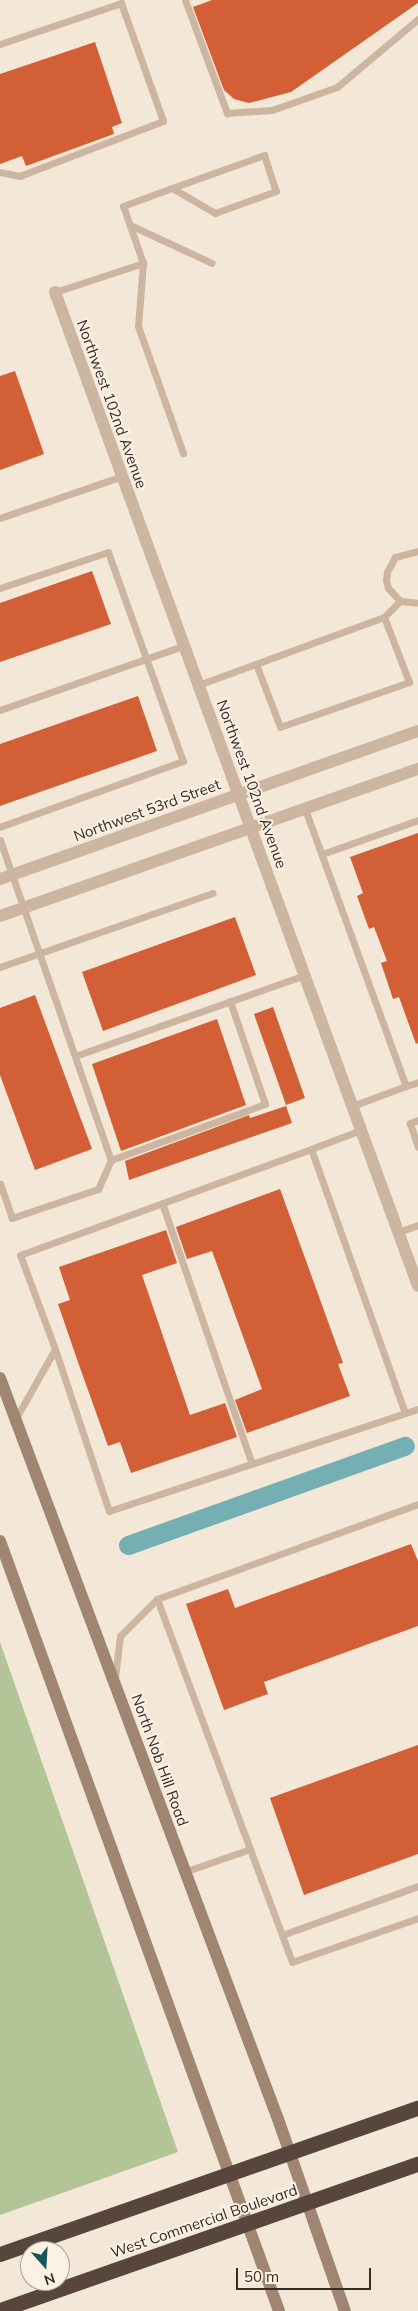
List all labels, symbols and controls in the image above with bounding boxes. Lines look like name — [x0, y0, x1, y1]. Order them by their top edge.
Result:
street label: Northwest 102nd Avenue — [73, 317, 151, 491]
street label: Northwest 102nd Avenue — [213, 697, 291, 871]
street label: Northwest 53rd Street — [71, 775, 223, 845]
street label: North Nob Hill Road — [128, 1692, 192, 1828]
street label: West Commercial Boulevard — [108, 2181, 300, 2261]
north arrow — [20, 2241, 70, 2291]
scale bar — [238, 2258, 373, 2290]
text: 50 m — [244, 2267, 279, 2286]
text: N — [42, 2269, 57, 2289]

